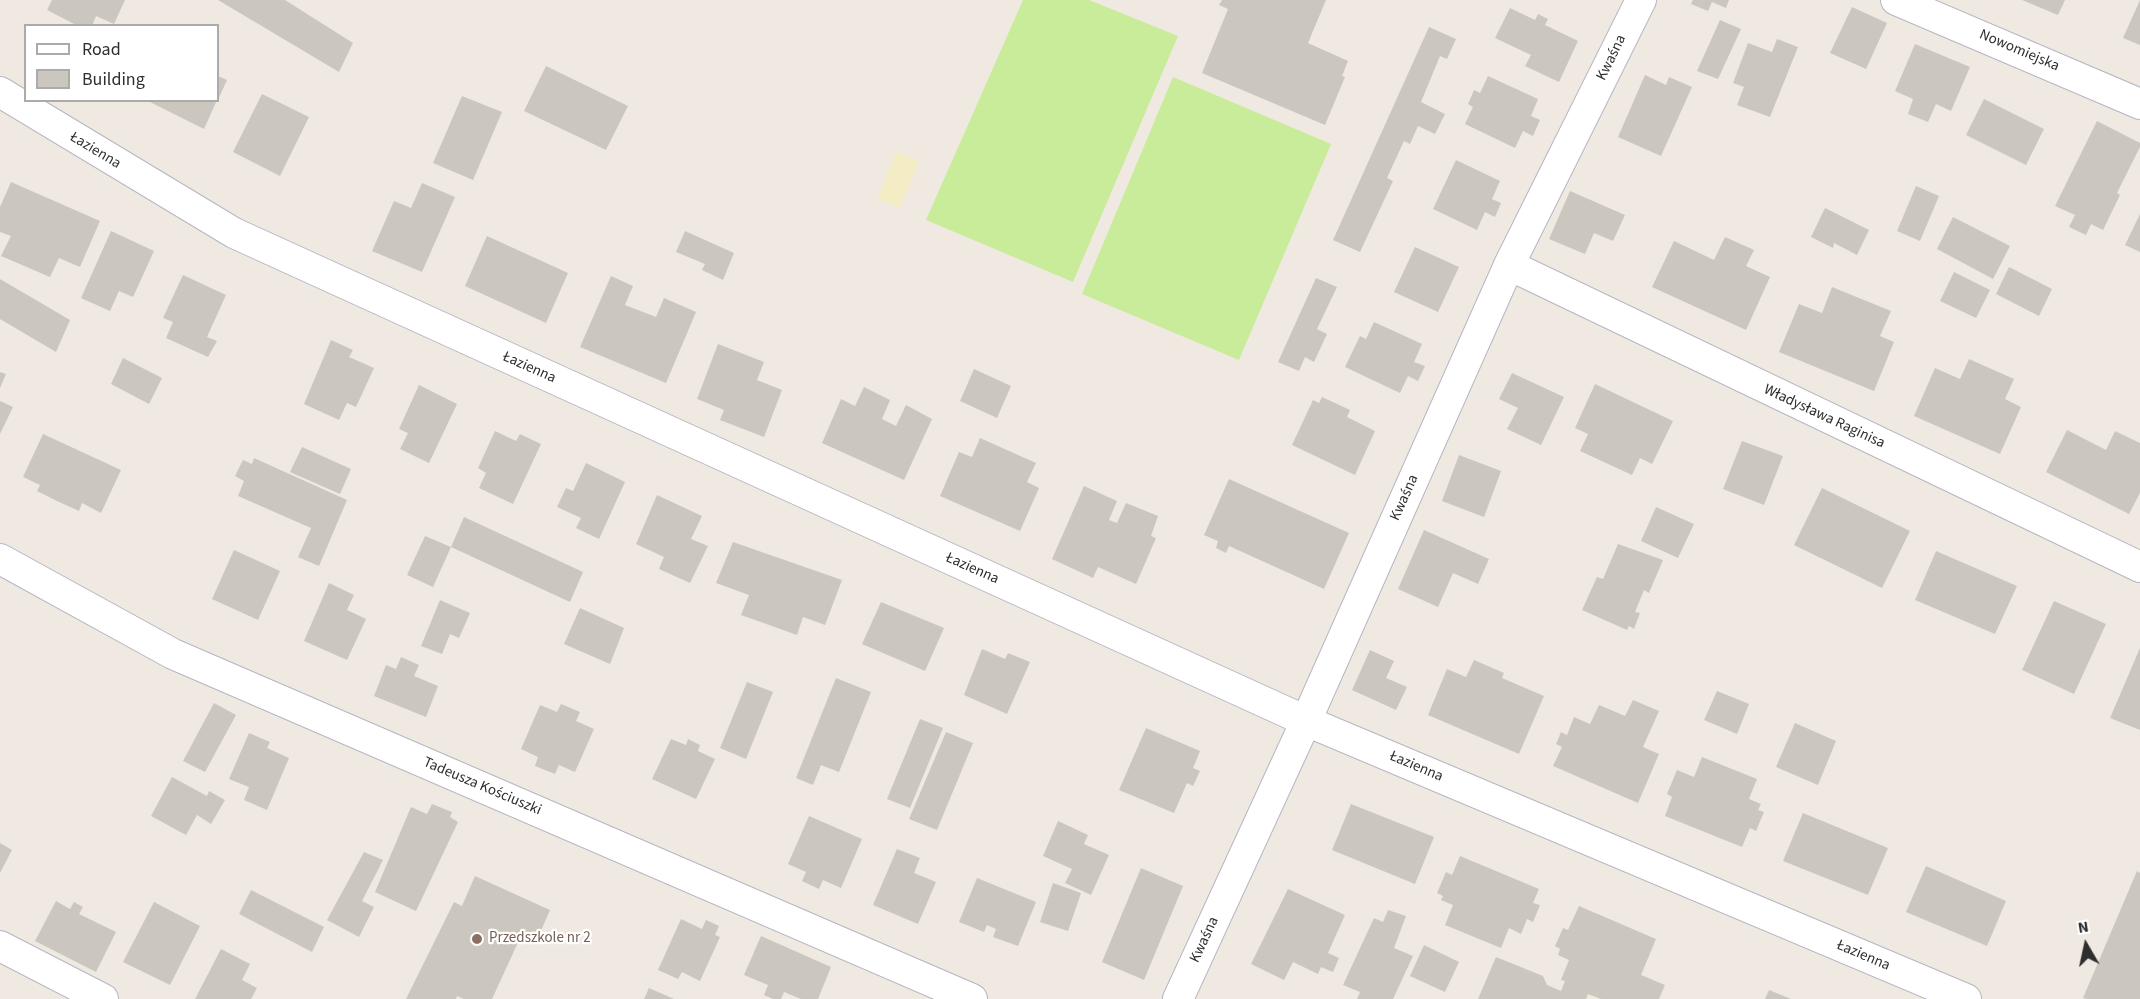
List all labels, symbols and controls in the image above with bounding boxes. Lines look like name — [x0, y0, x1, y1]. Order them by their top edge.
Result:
legend — [24, 24, 219, 102]
street label: Nowomiejska — [1976, 26, 2062, 76]
street label: Kwaśna — [1593, 32, 1631, 84]
text: Road — [82, 37, 121, 62]
text: Building — [82, 67, 145, 92]
street label: Łazienna — [66, 129, 124, 173]
street label: Łazienna — [500, 348, 558, 388]
street label: Władysława Raginisa — [1761, 381, 1887, 453]
street label: Kwaśna — [1387, 472, 1423, 524]
street label: Łazienna — [943, 549, 1001, 589]
street label: Łazienna — [1386, 748, 1446, 786]
street label: Tadeusza Kościuszki — [420, 754, 544, 820]
street label: Kwaśna — [1187, 914, 1223, 966]
north arrow — [2056, 915, 2116, 975]
text: N — [2076, 916, 2090, 939]
place label: Przedszkole nr 2 — [489, 930, 591, 948]
marker: Przedszkole nr 2 — [470, 932, 484, 946]
street label: Łazienna — [1833, 937, 1893, 975]

